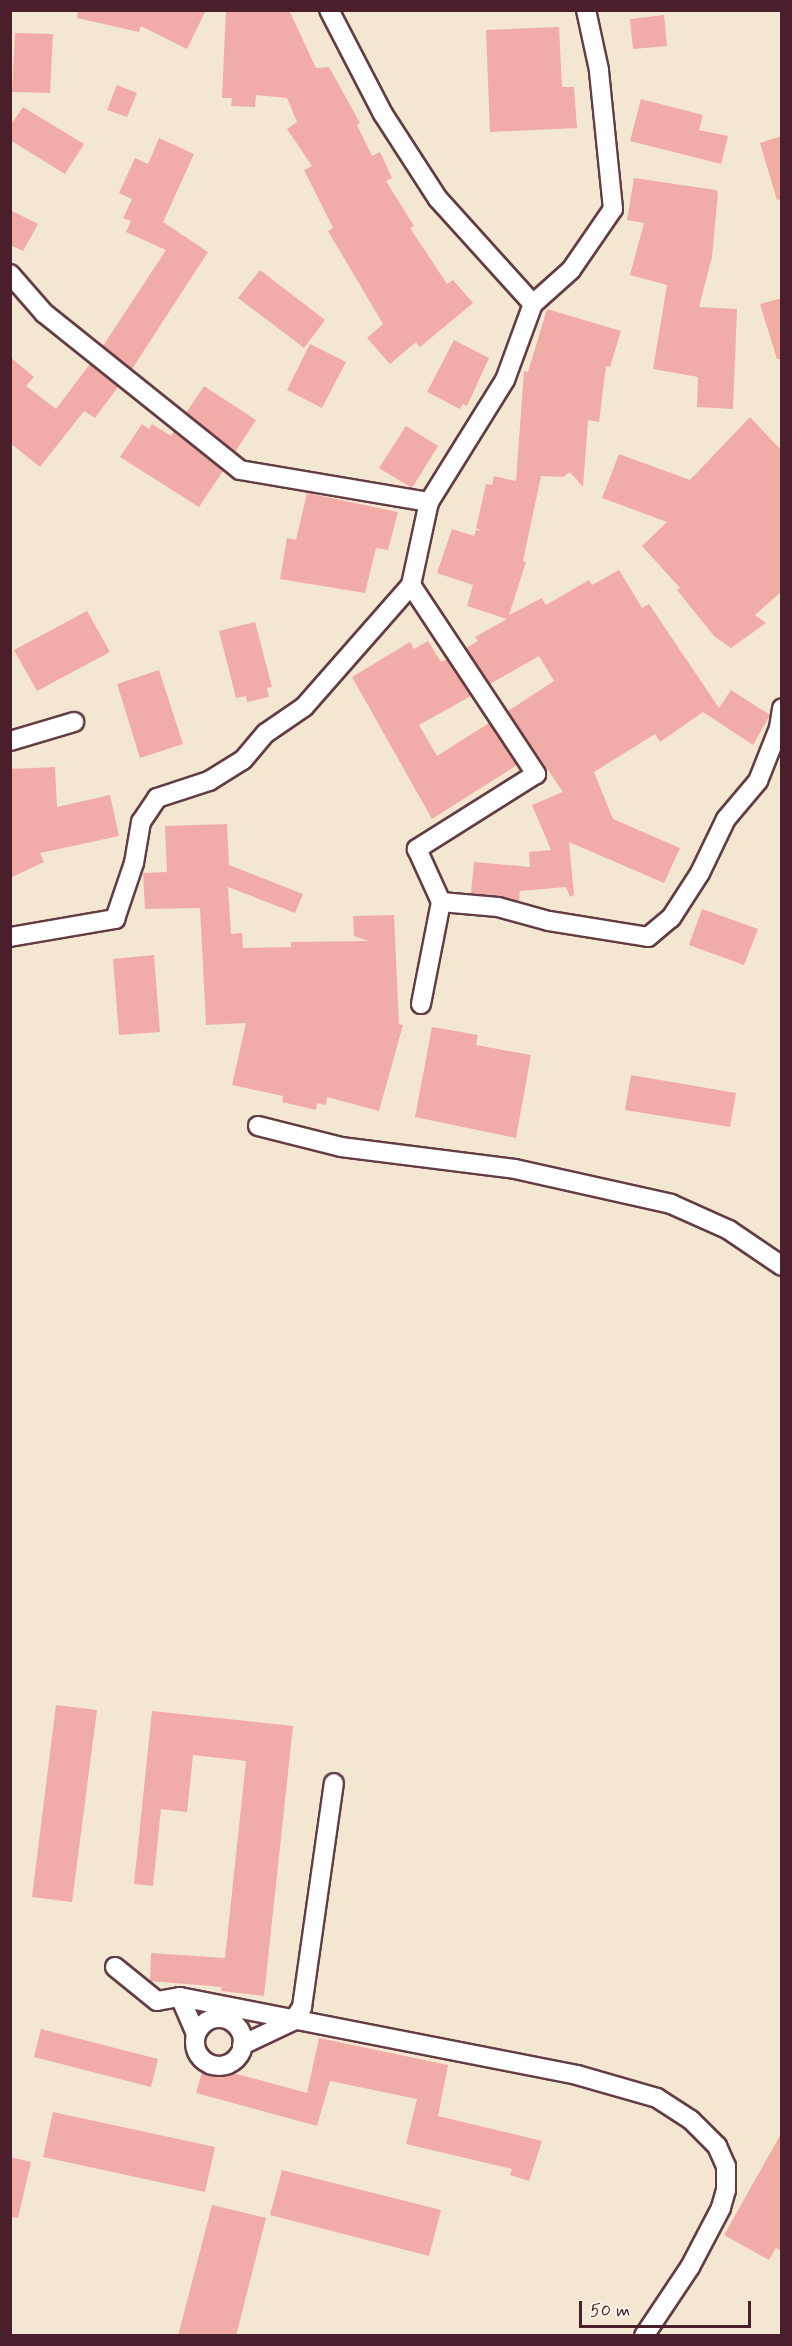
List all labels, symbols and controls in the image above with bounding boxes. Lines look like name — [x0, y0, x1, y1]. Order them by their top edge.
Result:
scale bar — [582, 2289, 754, 2327]
text: 50 m — [590, 2299, 630, 2323]

